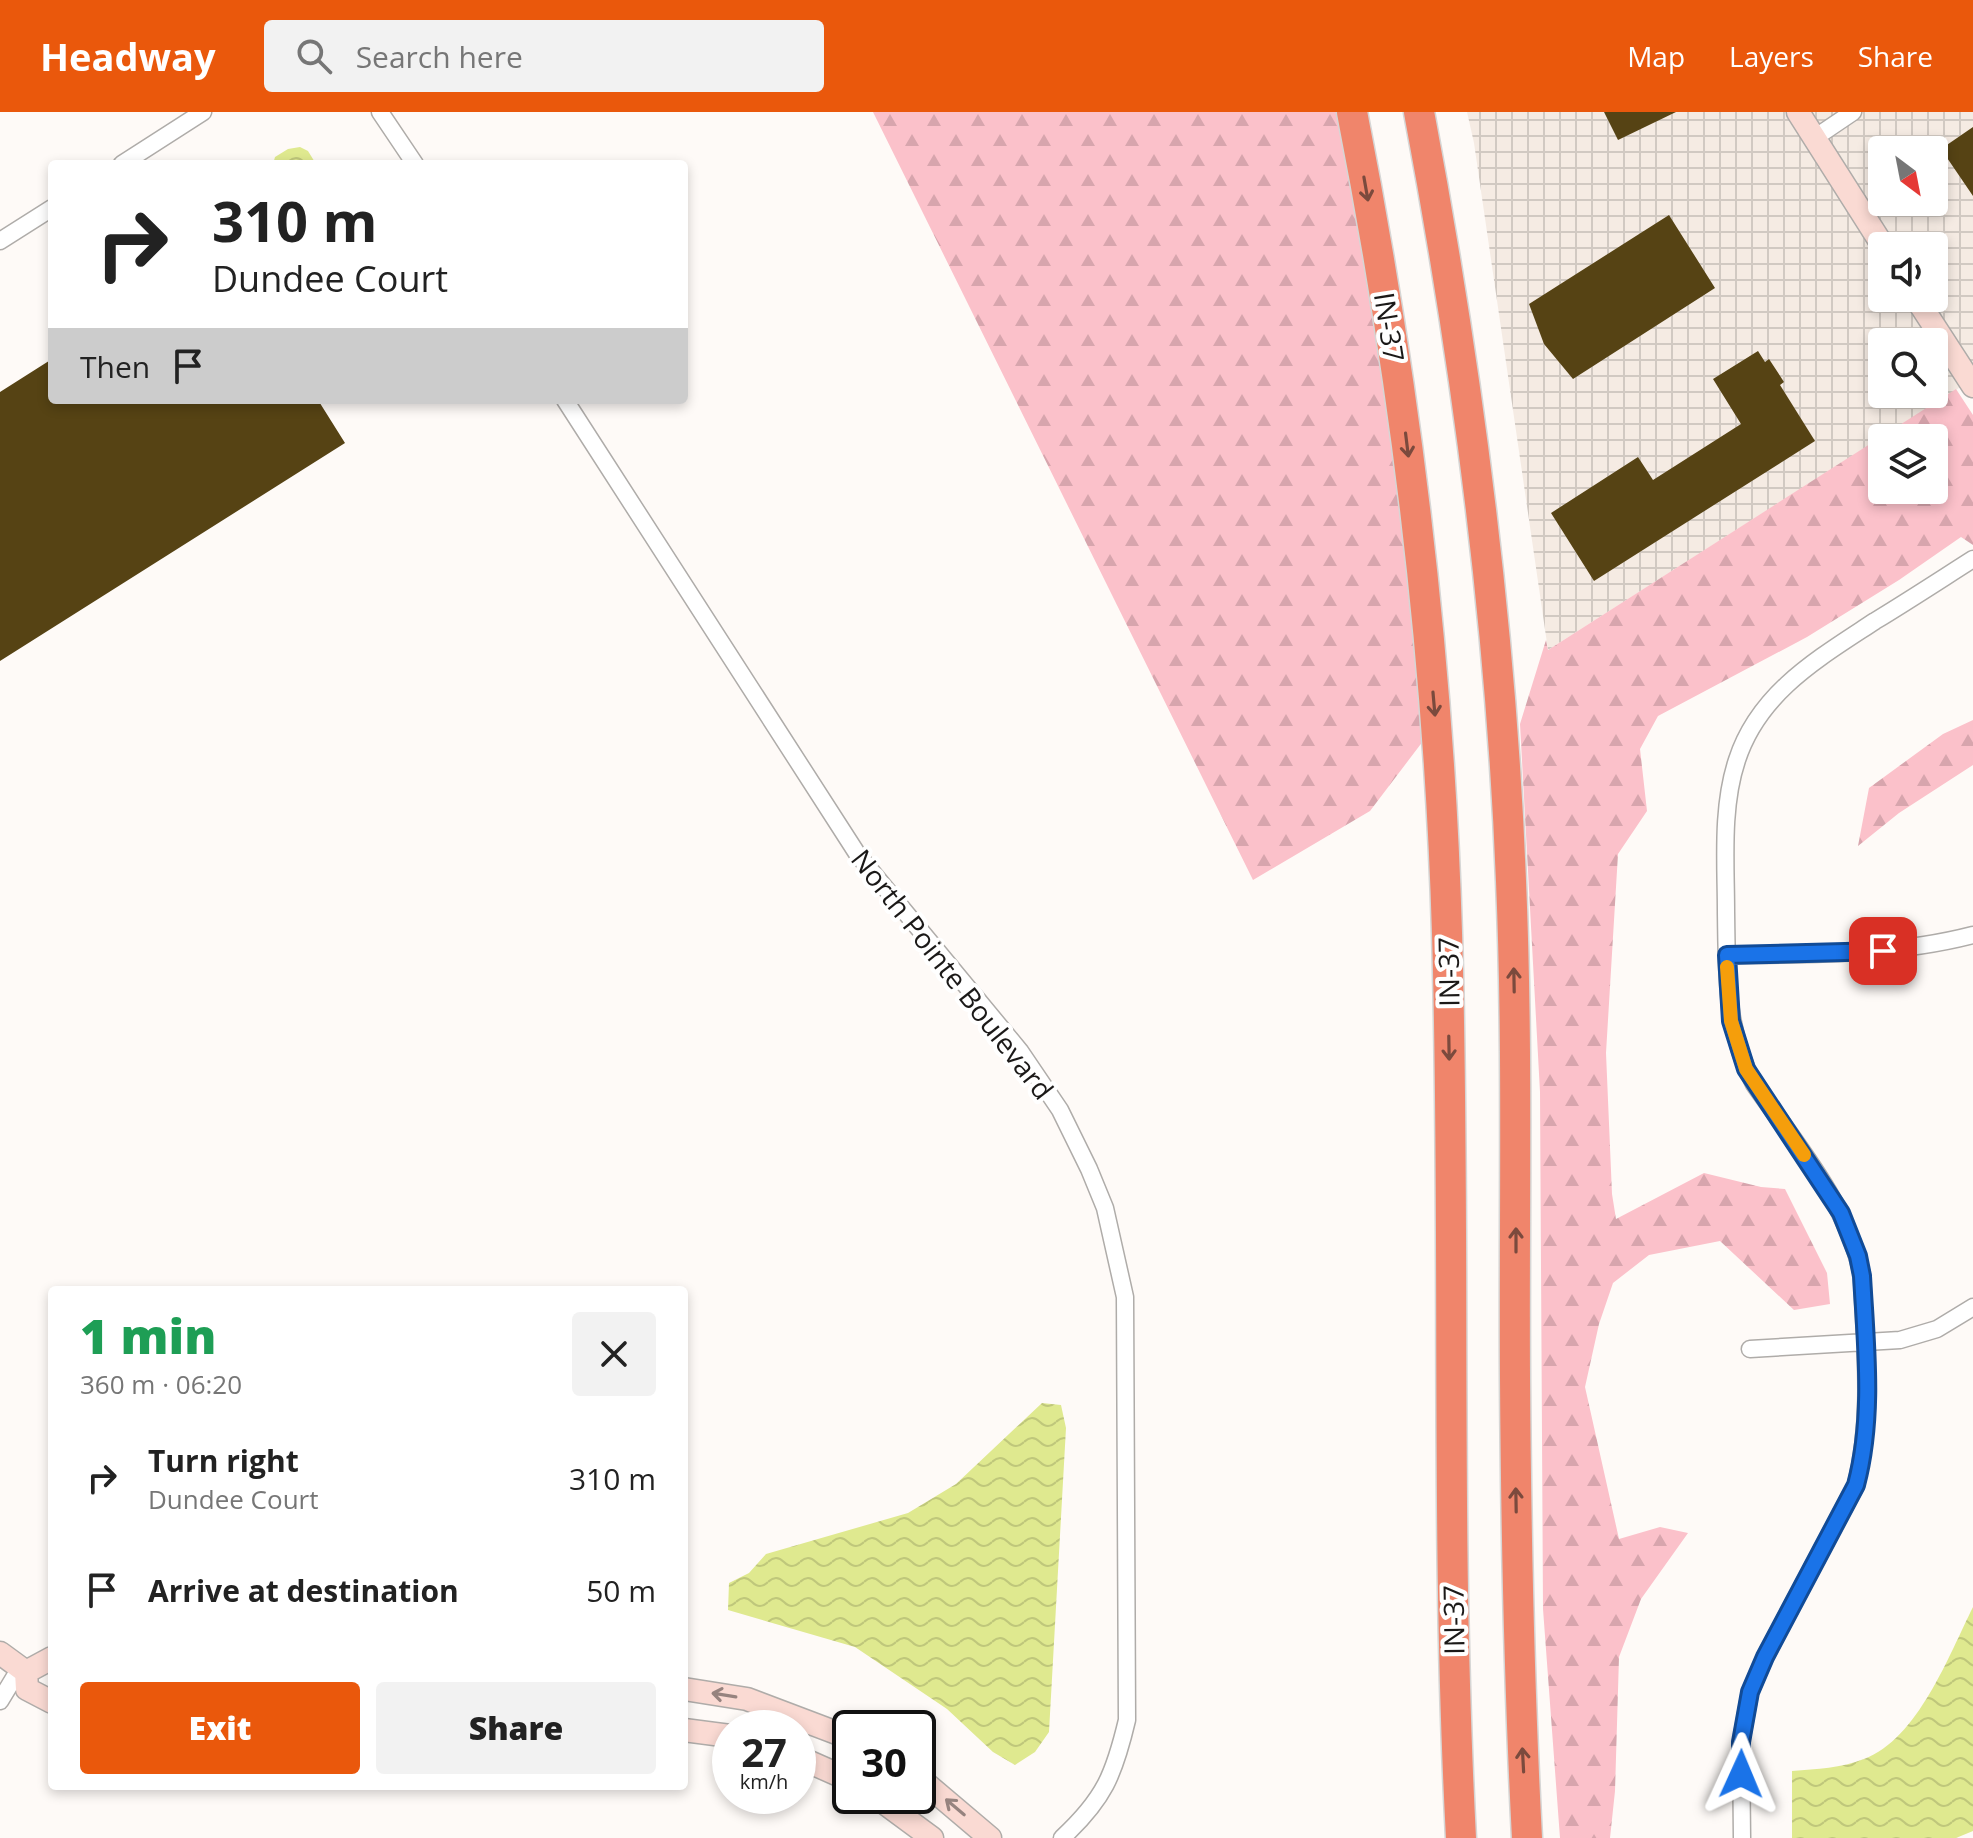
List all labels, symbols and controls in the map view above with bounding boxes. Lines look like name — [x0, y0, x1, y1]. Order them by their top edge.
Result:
search box — [264, 20, 824, 92]
text: Headway — [40, 30, 216, 82]
icon: search — [292, 34, 336, 78]
text: Search here — [356, 36, 523, 77]
text: Map — [1627, 37, 1685, 75]
text: Layers — [1729, 37, 1814, 75]
text: Share — [1858, 37, 1933, 75]
north arrow — [1868, 136, 1948, 216]
map controls — [1868, 136, 1948, 504]
one-way arrow — [1360, 175, 1375, 201]
text: 310 m — [212, 182, 378, 258]
icon: right — [80, 192, 184, 296]
button: sound — [1868, 232, 1948, 312]
text: Dundee Court — [212, 254, 448, 303]
street label: IN-37 — [1366, 289, 1414, 365]
button: search — [1868, 328, 1948, 408]
icon: arrive — [166, 344, 210, 388]
text: Then — [80, 346, 150, 387]
button: layers — [1868, 424, 1948, 504]
one-way arrow — [1400, 432, 1415, 458]
one-way arrow — [1427, 690, 1442, 717]
street label: North Pointe Boulevard — [843, 841, 1063, 1107]
pin — [1849, 917, 1917, 985]
icon: arrive — [1861, 929, 1905, 973]
street label: IN-37 — [1428, 937, 1468, 1007]
one-way arrow — [1506, 967, 1522, 994]
one-way arrow — [1441, 1034, 1457, 1061]
one-way arrow — [1508, 1227, 1524, 1254]
text: 1 min — [80, 1303, 216, 1368]
button: close — [572, 1312, 656, 1396]
text: 360 m · 06:20 — [80, 1366, 242, 1402]
text: Turn right — [148, 1440, 299, 1481]
icon: right — [80, 1456, 124, 1500]
text: 310 m — [569, 1458, 656, 1499]
text: Dundee Court — [148, 1481, 318, 1517]
one-way arrow — [1509, 1487, 1524, 1514]
icon: arrive — [80, 1568, 124, 1612]
text: Arrive at destination — [148, 1570, 459, 1611]
text: 50 m — [586, 1570, 656, 1611]
street label: IN-37 — [1433, 1585, 1473, 1655]
button: Exit — [80, 1682, 360, 1774]
button: Share — [376, 1682, 656, 1774]
one-way arrow — [712, 1687, 737, 1702]
speed limit sign: 30 — [832, 1710, 936, 1814]
text: 27 — [741, 1724, 787, 1779]
position arrow — [1699, 1732, 1783, 1816]
one-way arrow — [1515, 1747, 1530, 1774]
text: km/h — [740, 1768, 788, 1795]
one-way arrow — [945, 1798, 965, 1816]

